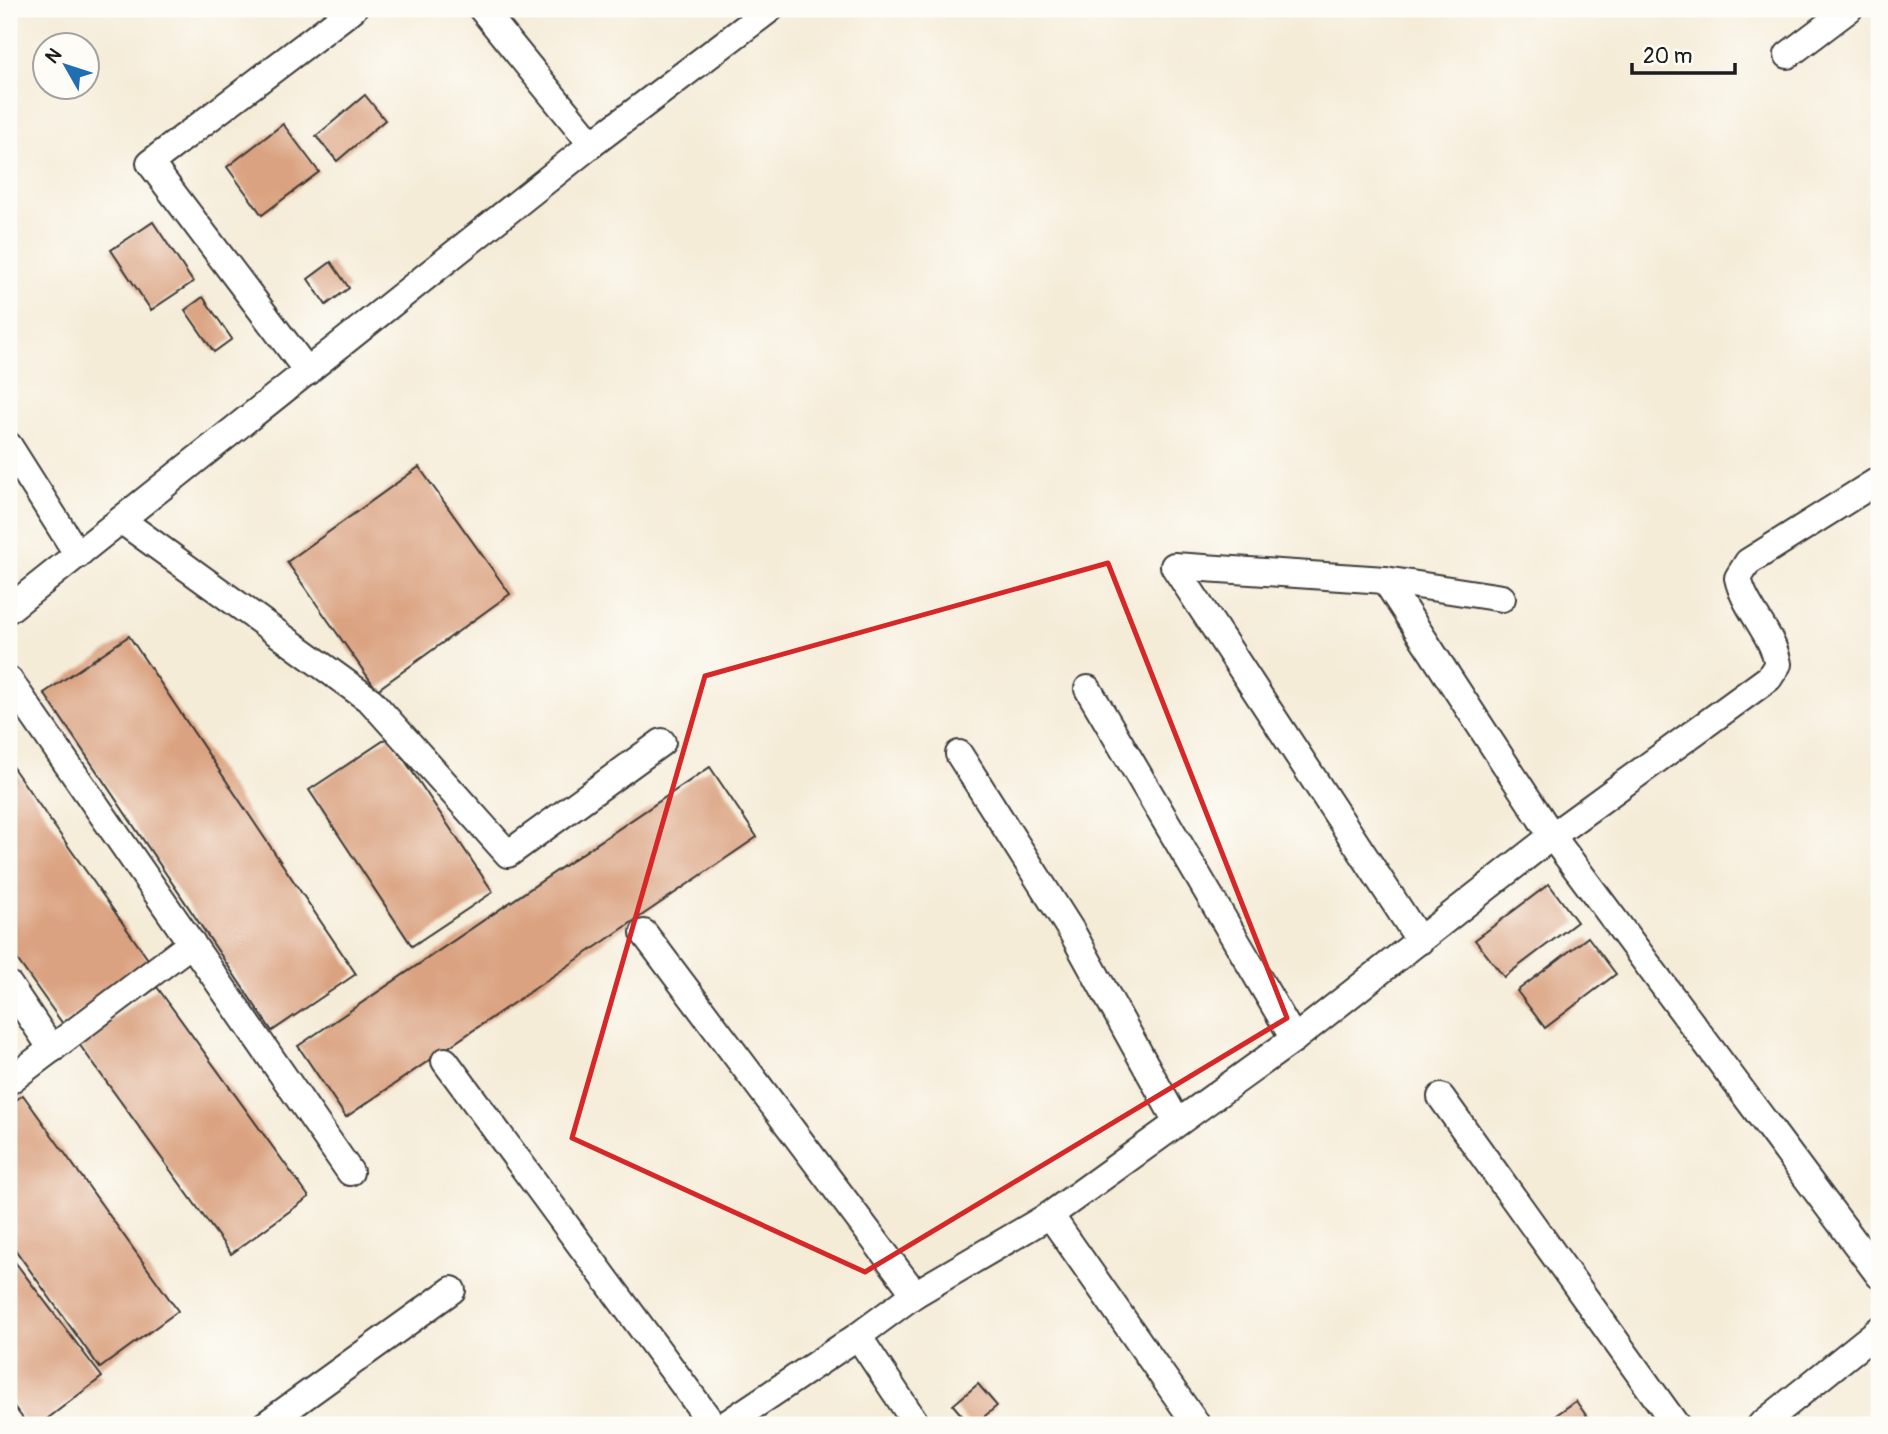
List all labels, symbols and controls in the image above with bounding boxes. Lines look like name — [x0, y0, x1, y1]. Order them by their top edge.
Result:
north arrow — [32, 32, 102, 102]
scale bar — [1632, 32, 1736, 76]
text: N — [40, 43, 67, 68]
text: 20 m — [1643, 43, 1692, 70]

